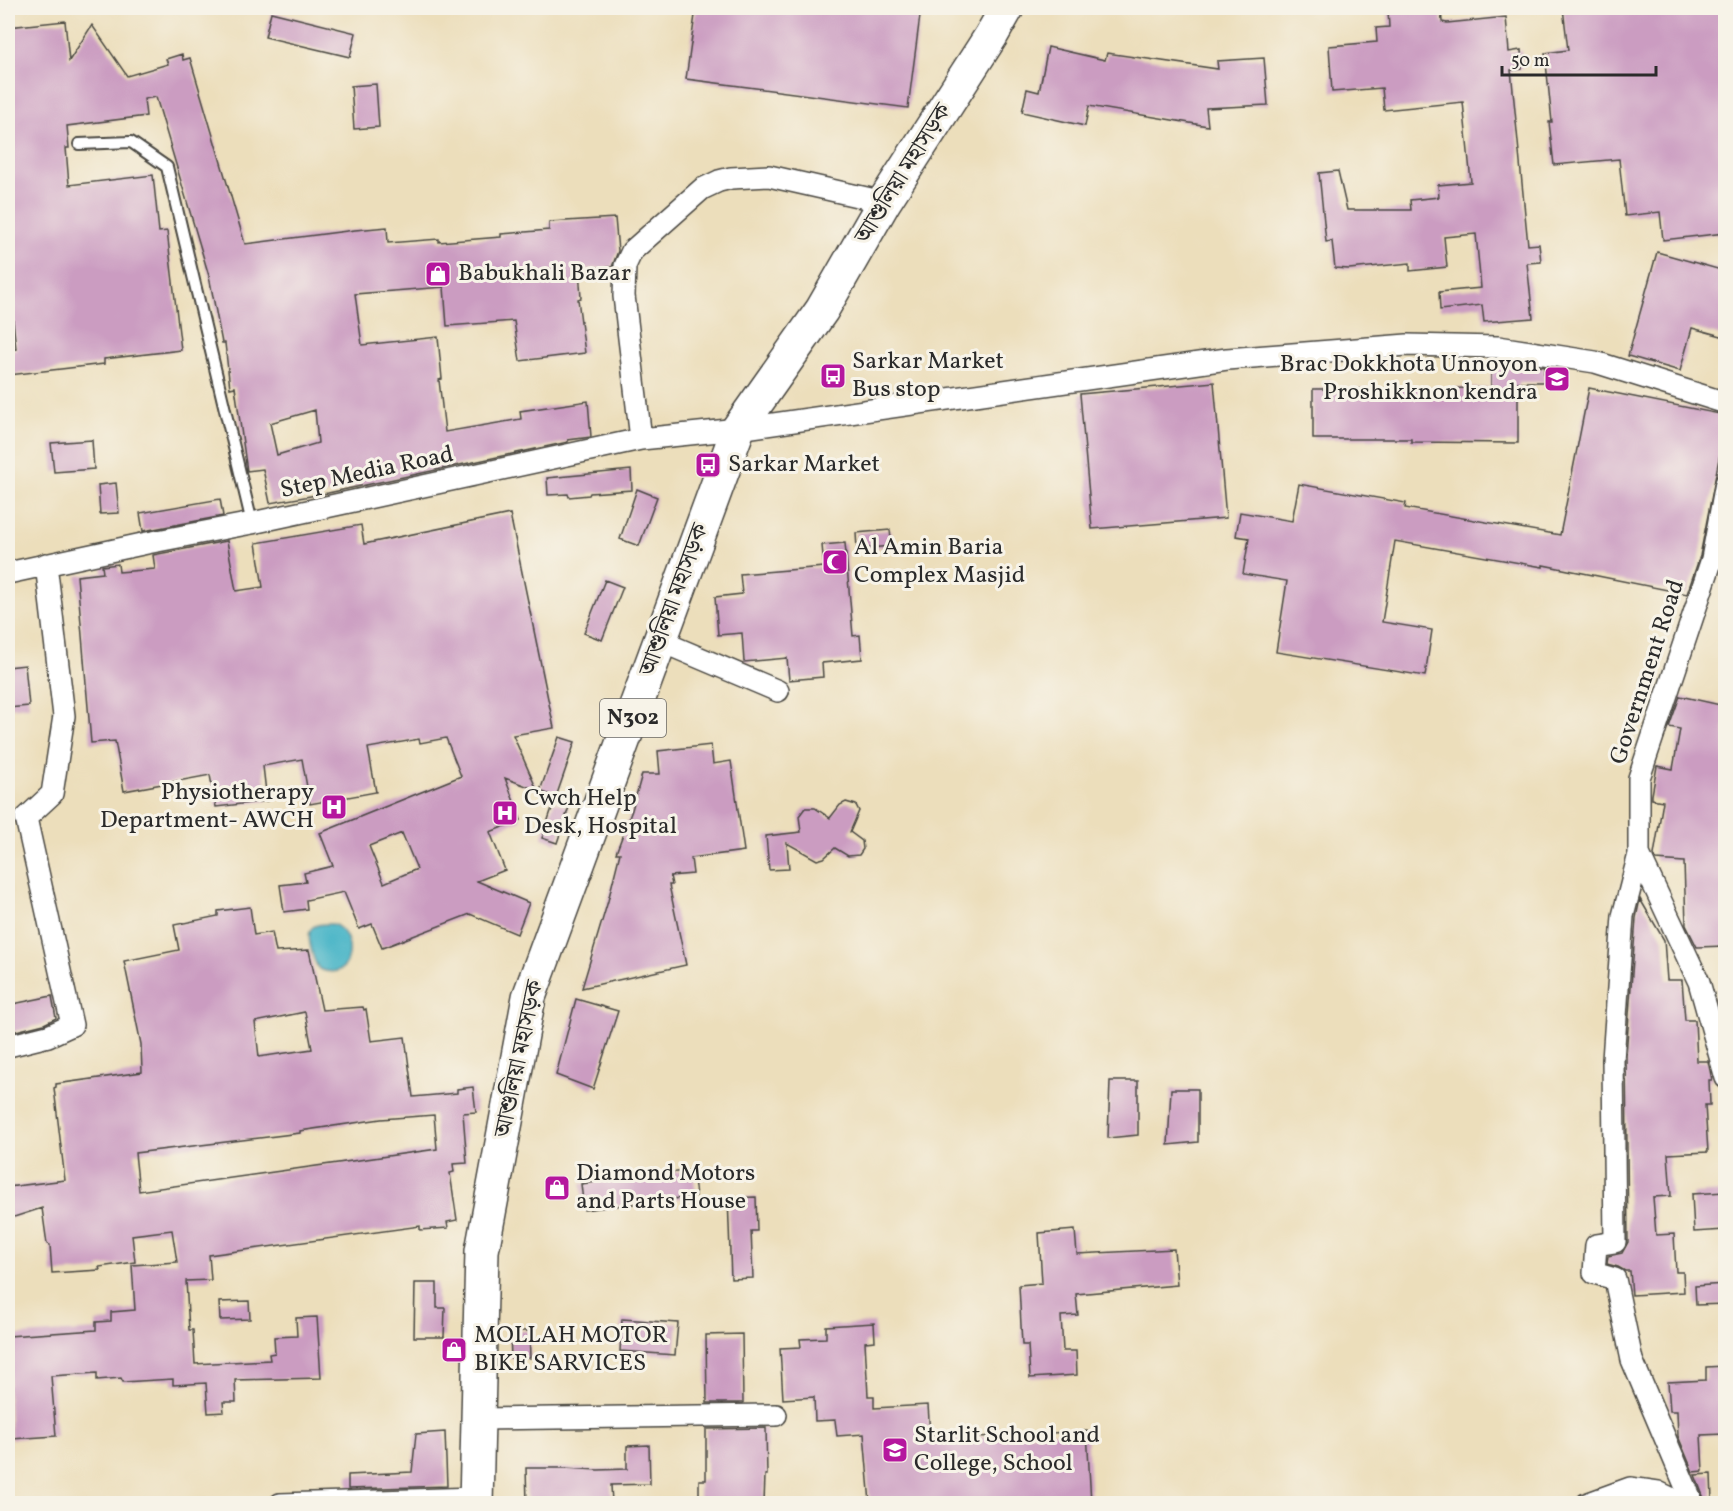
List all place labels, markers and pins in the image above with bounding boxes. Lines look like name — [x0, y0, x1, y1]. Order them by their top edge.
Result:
place label: Babukhali Bazar — [458, 257, 631, 291]
shop icon: Babukhali Bazar — [423, 259, 453, 289]
place label: Sarkar Market Bus stop — [852, 345, 1004, 407]
place label: Brac Dokkhota Unnoyon Proshikknon kendra — [1280, 348, 1538, 410]
bus stop icon: Sarkar Market Bus stop — [818, 361, 848, 391]
school or university icon: Brac Dokkhota Unnoyon Proshikknon kendra — [1542, 364, 1572, 394]
place label: Sarkar Market — [728, 448, 880, 482]
bus stop icon: Sarkar Market — [693, 450, 723, 480]
place label: Al Amin Baria Complex Masjid — [854, 531, 1025, 593]
mosque icon: Al Amin Baria Complex Masjid — [820, 547, 850, 577]
place label: Physiotherapy Department- AWCH — [100, 776, 314, 838]
place label: Cwch Help Desk, Hospital — [524, 782, 677, 844]
hospital icon: Physiotherapy Department- AWCH — [319, 792, 349, 822]
hospital icon: Cwch Help Desk, Hospital — [490, 798, 520, 828]
place label: Diamond Motors and Parts House — [576, 1157, 755, 1219]
shop icon: Diamond Motors and Parts House — [542, 1173, 572, 1203]
place label: MOLLAH MOTOR BIKE SARVICES — [474, 1319, 668, 1381]
shop icon: MOLLAH MOTOR BIKE SARVICES — [439, 1335, 469, 1365]
place label: Starlit School and College, School — [914, 1419, 1100, 1481]
school or university icon: Starlit School and College, School — [880, 1435, 910, 1465]

